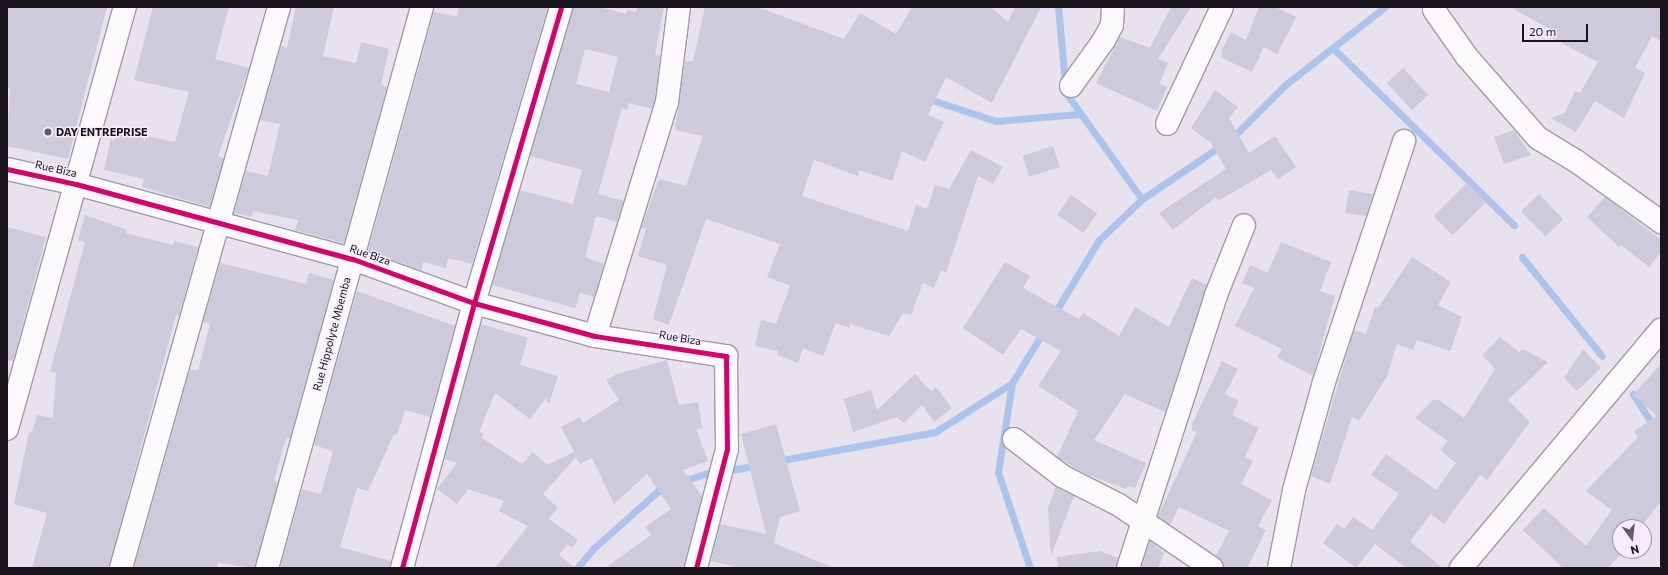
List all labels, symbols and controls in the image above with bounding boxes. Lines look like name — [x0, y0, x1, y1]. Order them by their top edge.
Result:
scale bar — [1524, 16, 1590, 42]
text: 20 m — [1529, 24, 1556, 38]
place label: DAY ENTREPRISE — [56, 125, 148, 139]
marker: DAY ENTREPRISE — [43, 127, 53, 137]
street label: Rue Biza — [34, 158, 78, 180]
street label: Rue Biza — [348, 242, 392, 268]
street label: Rue Hippolyte Mbemba — [310, 276, 354, 392]
street label: Rue Biza — [658, 328, 702, 348]
north arrow — [1612, 519, 1652, 559]
text: N — [1629, 543, 1641, 557]

